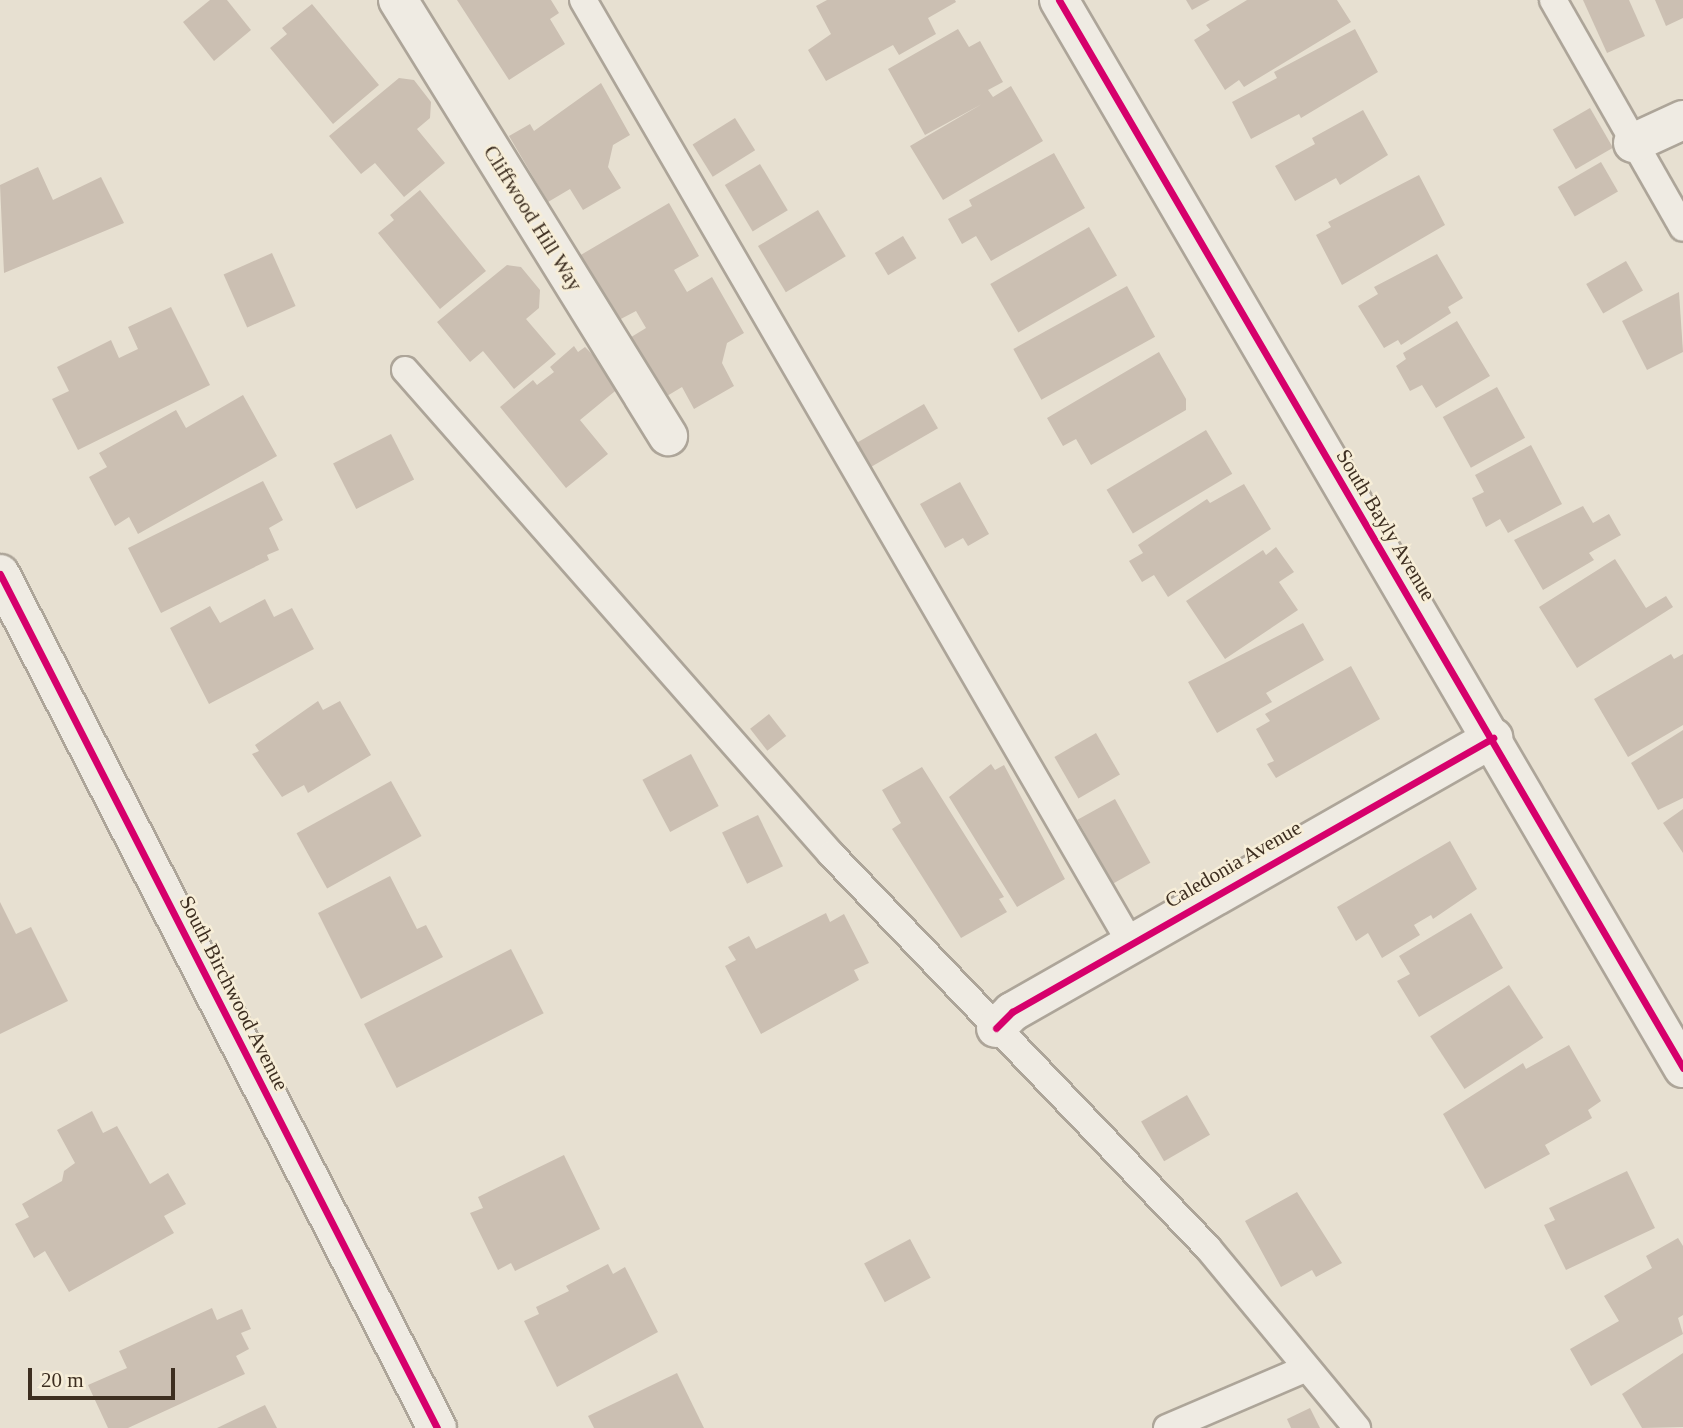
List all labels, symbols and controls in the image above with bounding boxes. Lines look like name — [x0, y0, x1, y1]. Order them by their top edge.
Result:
street label: Cliffwood Hill Way — [478, 140, 588, 296]
street label: South Bayly Avenue — [1331, 444, 1441, 606]
street label: Caledonia Avenue — [1160, 815, 1306, 913]
street label: South Birchwood Avenue — [174, 891, 294, 1095]
scale bar — [32, 1354, 178, 1398]
text: 20 m — [41, 1368, 84, 1392]

